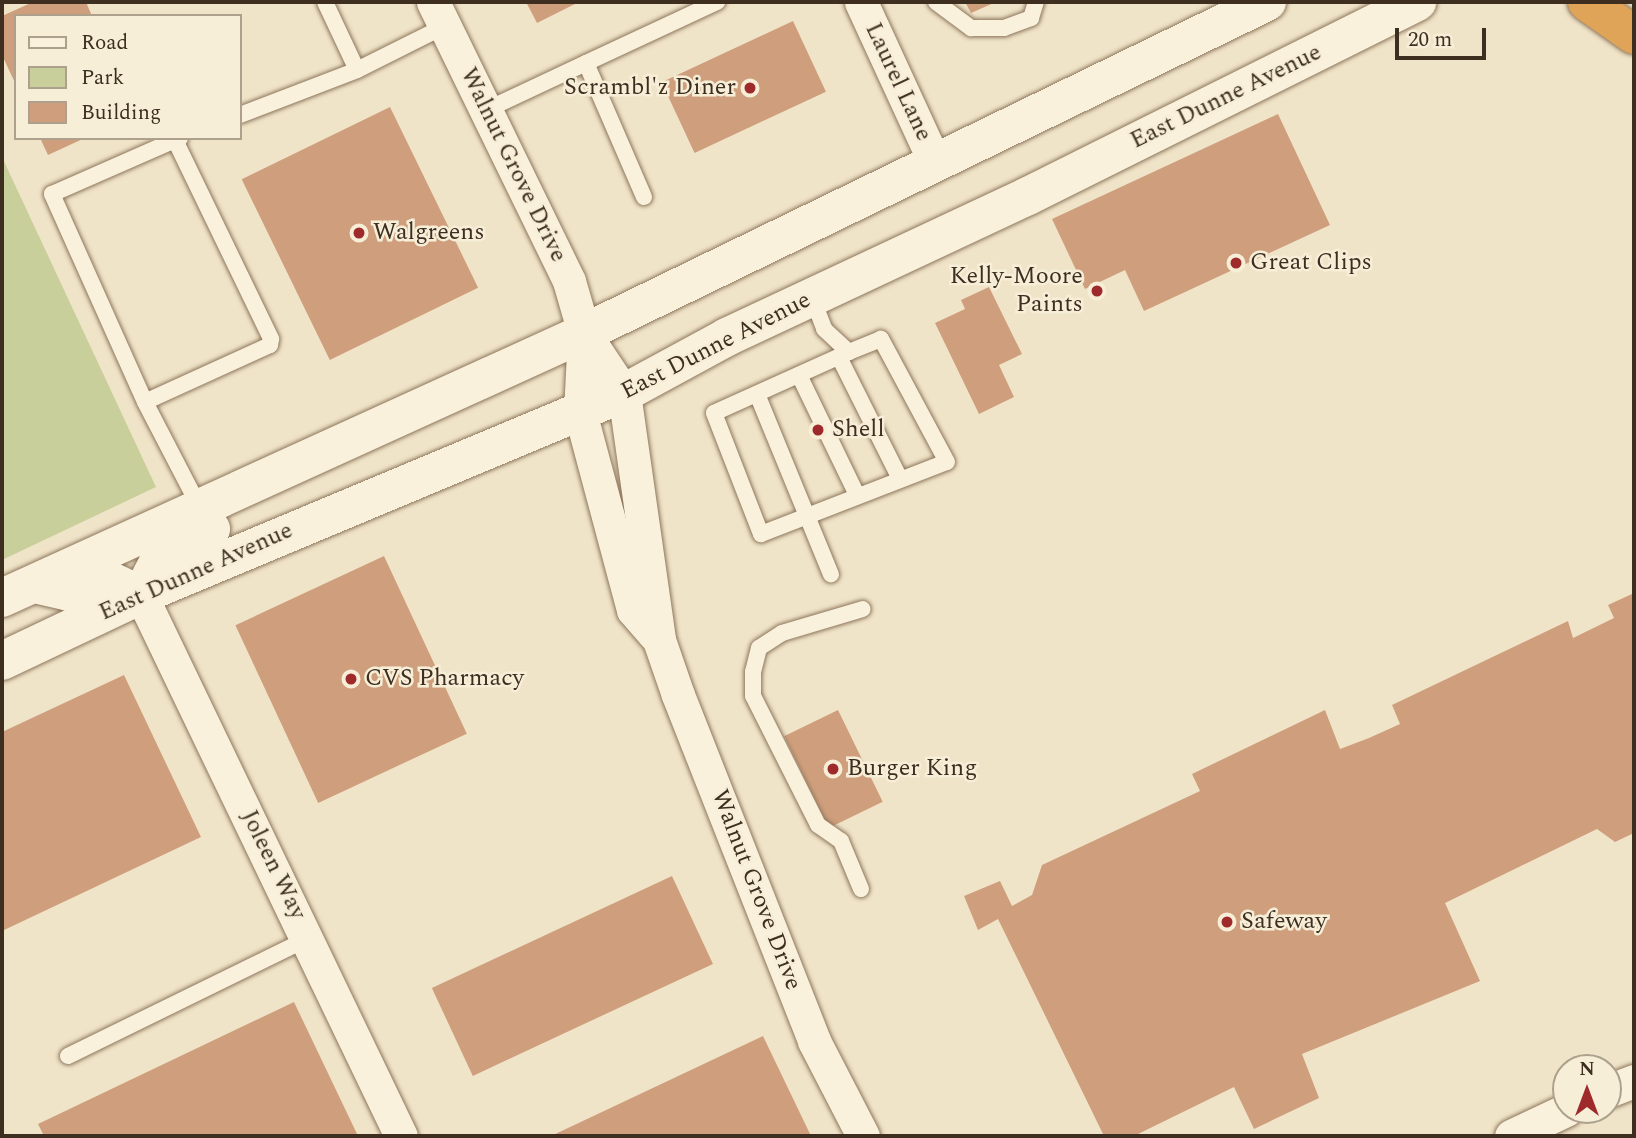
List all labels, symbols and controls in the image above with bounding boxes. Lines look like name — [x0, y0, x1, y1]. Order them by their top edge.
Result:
legend — [14, 14, 242, 140]
scale bar — [1398, 14, 1489, 58]
street label: Laurel Lane — [858, 18, 938, 146]
text: 20 m — [1408, 24, 1452, 56]
text: Road — [81, 27, 128, 59]
street label: East Dunne Avenue — [1126, 38, 1326, 156]
text: Park — [81, 62, 124, 94]
street label: Walnut Grove Drive — [453, 63, 573, 267]
place label: Scrambl'z Diner — [564, 74, 736, 102]
marker: Scrambl'z Diner — [742, 80, 758, 96]
text: Building — [81, 97, 161, 129]
place label: Walgreens — [373, 219, 485, 247]
marker: Walgreens — [351, 225, 367, 241]
place label: Great Clips — [1250, 249, 1372, 277]
marker: Great Clips — [1228, 255, 1244, 271]
place label: Kelly-Moore Paints — [950, 263, 1083, 319]
marker: Kelly-Moore Paints — [1089, 283, 1105, 299]
street label: East Dunne Avenue — [616, 286, 816, 406]
place label: Shell — [832, 416, 884, 444]
marker: Shell — [810, 422, 826, 438]
street label: East Dunne Avenue — [95, 516, 297, 628]
place label: CVS Pharmacy — [365, 665, 524, 693]
marker: CVS Pharmacy — [343, 671, 359, 687]
place label: Burger King — [847, 755, 977, 783]
marker: Burger King — [825, 761, 841, 777]
street label: Walnut Grove Drive — [704, 786, 808, 994]
street label: Joleen Way — [234, 806, 312, 924]
place label: Safeway — [1241, 908, 1327, 936]
marker: Safeway — [1219, 914, 1235, 930]
north arrow — [1552, 1054, 1622, 1124]
text: N — [1579, 1055, 1595, 1084]

